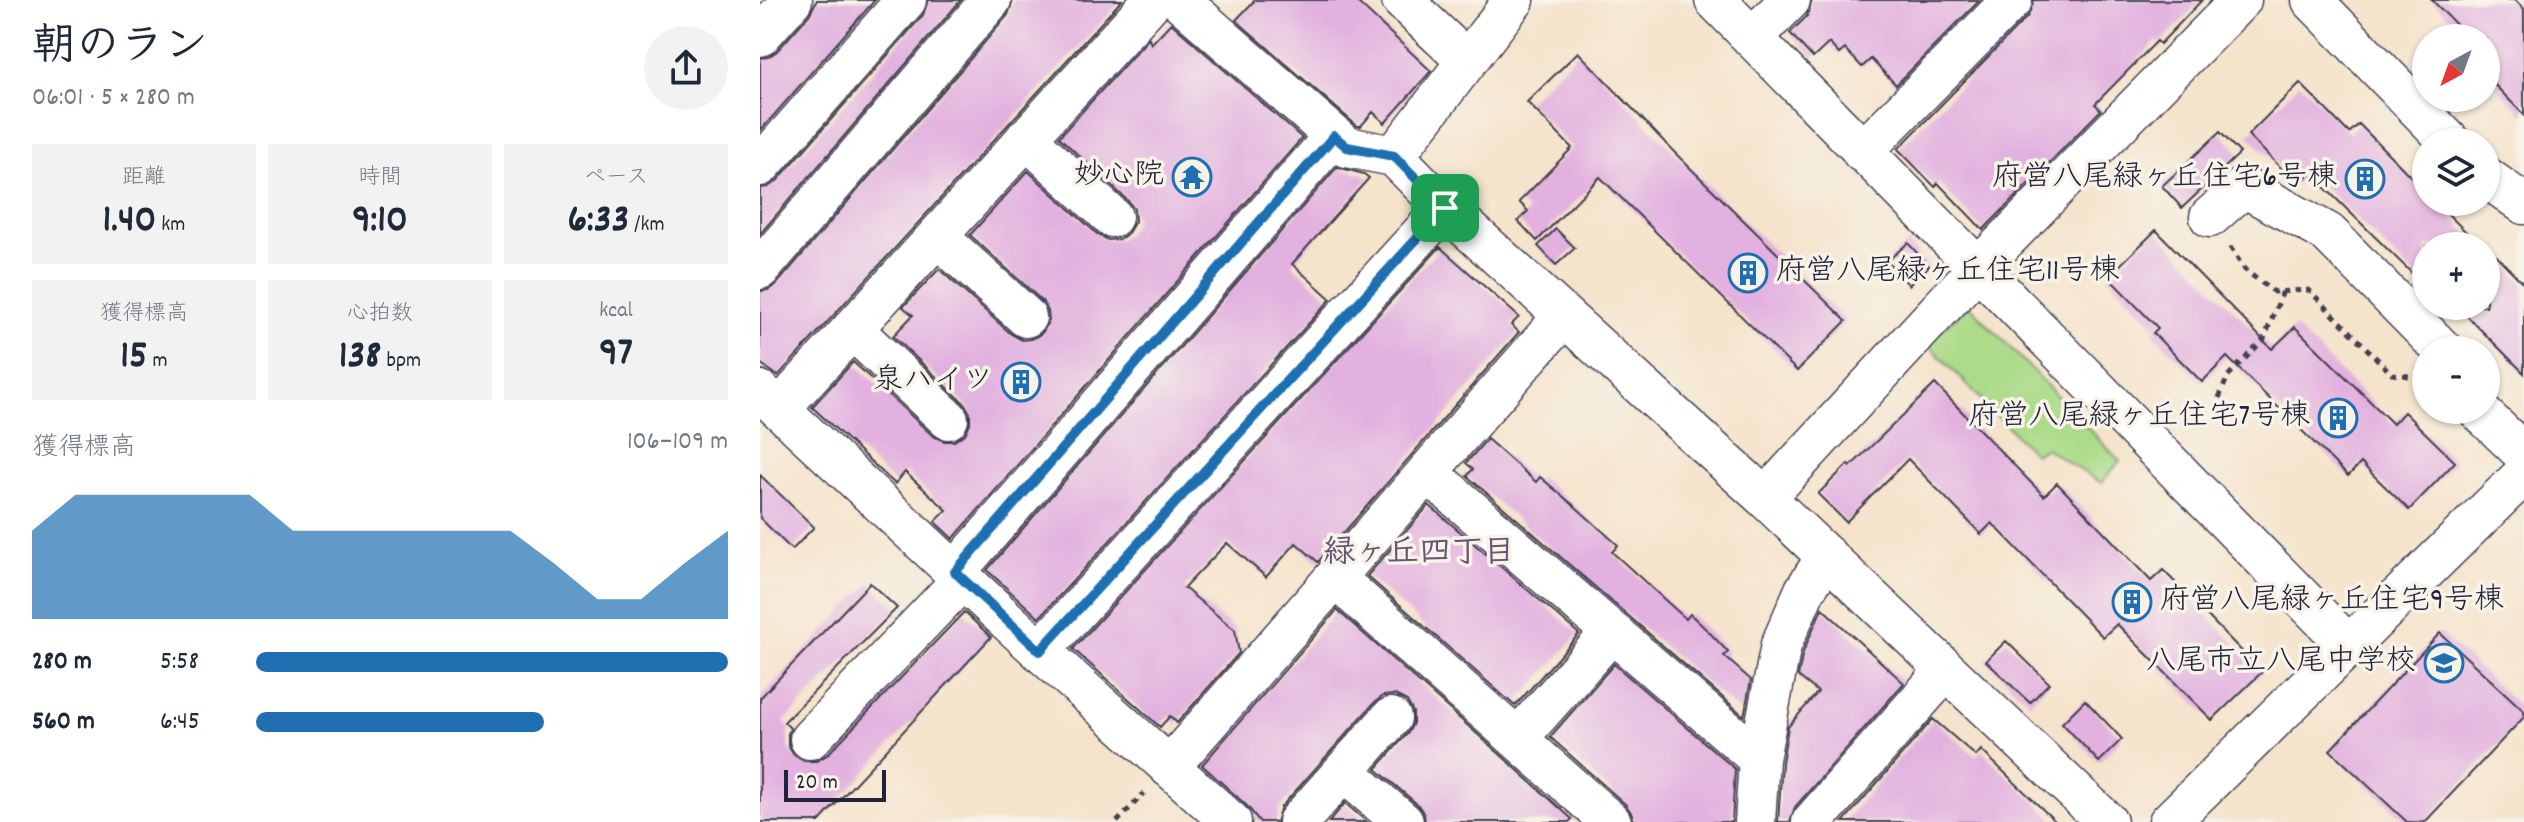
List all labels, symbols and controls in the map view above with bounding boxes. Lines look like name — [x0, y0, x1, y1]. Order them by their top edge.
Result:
text: 朝のラン — [32, 18, 208, 81]
north arrow — [2412, 24, 2500, 112]
map controls — [2412, 24, 2500, 424]
button: share — [644, 26, 728, 110]
text: 06:01 · 5 × 280 m — [32, 80, 195, 117]
button: layers — [2412, 128, 2500, 216]
place label: 妙心院 — [1074, 156, 1164, 199]
temple icon: 妙心院 — [1171, 156, 1213, 198]
place label: 府営八尾緑ヶ丘住宅6号棟 — [1992, 158, 2337, 201]
building icon: 府営八尾緑ヶ丘住宅6号棟 — [2344, 158, 2386, 200]
text: 距離 — [122, 163, 166, 194]
text: 時間 — [358, 163, 402, 194]
text: ペース — [584, 163, 648, 194]
pin — [1411, 174, 1479, 242]
icon: arrive — [1423, 186, 1467, 230]
text: 1.40 — [103, 194, 156, 251]
text: 9:10 — [352, 194, 408, 251]
text: 6:33 — [567, 194, 629, 251]
text: km — [156, 210, 186, 241]
text: /km — [629, 210, 665, 241]
button: + — [2412, 232, 2500, 320]
building icon: 府営八尾緑ヶ丘住宅11号棟 — [1727, 252, 1769, 294]
place label: 府営八尾緑ヶ丘住宅11号棟 — [1776, 252, 2119, 295]
text: kcal — [599, 296, 633, 327]
text: 獲得標高 — [100, 299, 188, 330]
text: 心拍数 — [347, 299, 413, 330]
text: 97 — [599, 327, 633, 384]
text: 15 — [120, 330, 148, 387]
text: 138 — [339, 330, 381, 387]
button: − — [2412, 336, 2500, 424]
text: m — [148, 346, 168, 377]
text: bpm — [381, 346, 421, 377]
place label: 泉ハイツ — [873, 361, 993, 404]
building icon: 泉ハイツ — [1000, 361, 1042, 403]
place label: 府営八尾緑ヶ丘住宅7号棟 — [1969, 397, 2310, 440]
building icon: 府営八尾緑ヶ丘住宅7号棟 — [2317, 397, 2359, 439]
text: 106–109 m — [627, 424, 728, 461]
text: 獲得標高 — [32, 430, 136, 467]
district label: 緑ヶ丘四丁目 — [1323, 532, 1515, 578]
building icon: 府営八尾緑ヶ丘住宅9号棟 — [2111, 581, 2153, 623]
place label: 府営八尾緑ヶ丘住宅9号棟 — [2160, 581, 2504, 624]
place label: 八尾市立八尾中学校 — [2146, 642, 2416, 685]
school or university icon: 八尾市立八尾中学校 — [2423, 642, 2465, 684]
text: 280 m — [32, 644, 92, 681]
text: 5:58 — [160, 644, 199, 681]
text: 560 m — [32, 704, 95, 741]
text: 6:45 — [160, 704, 200, 741]
scale bar — [784, 766, 886, 802]
text: 20 m — [796, 768, 838, 799]

